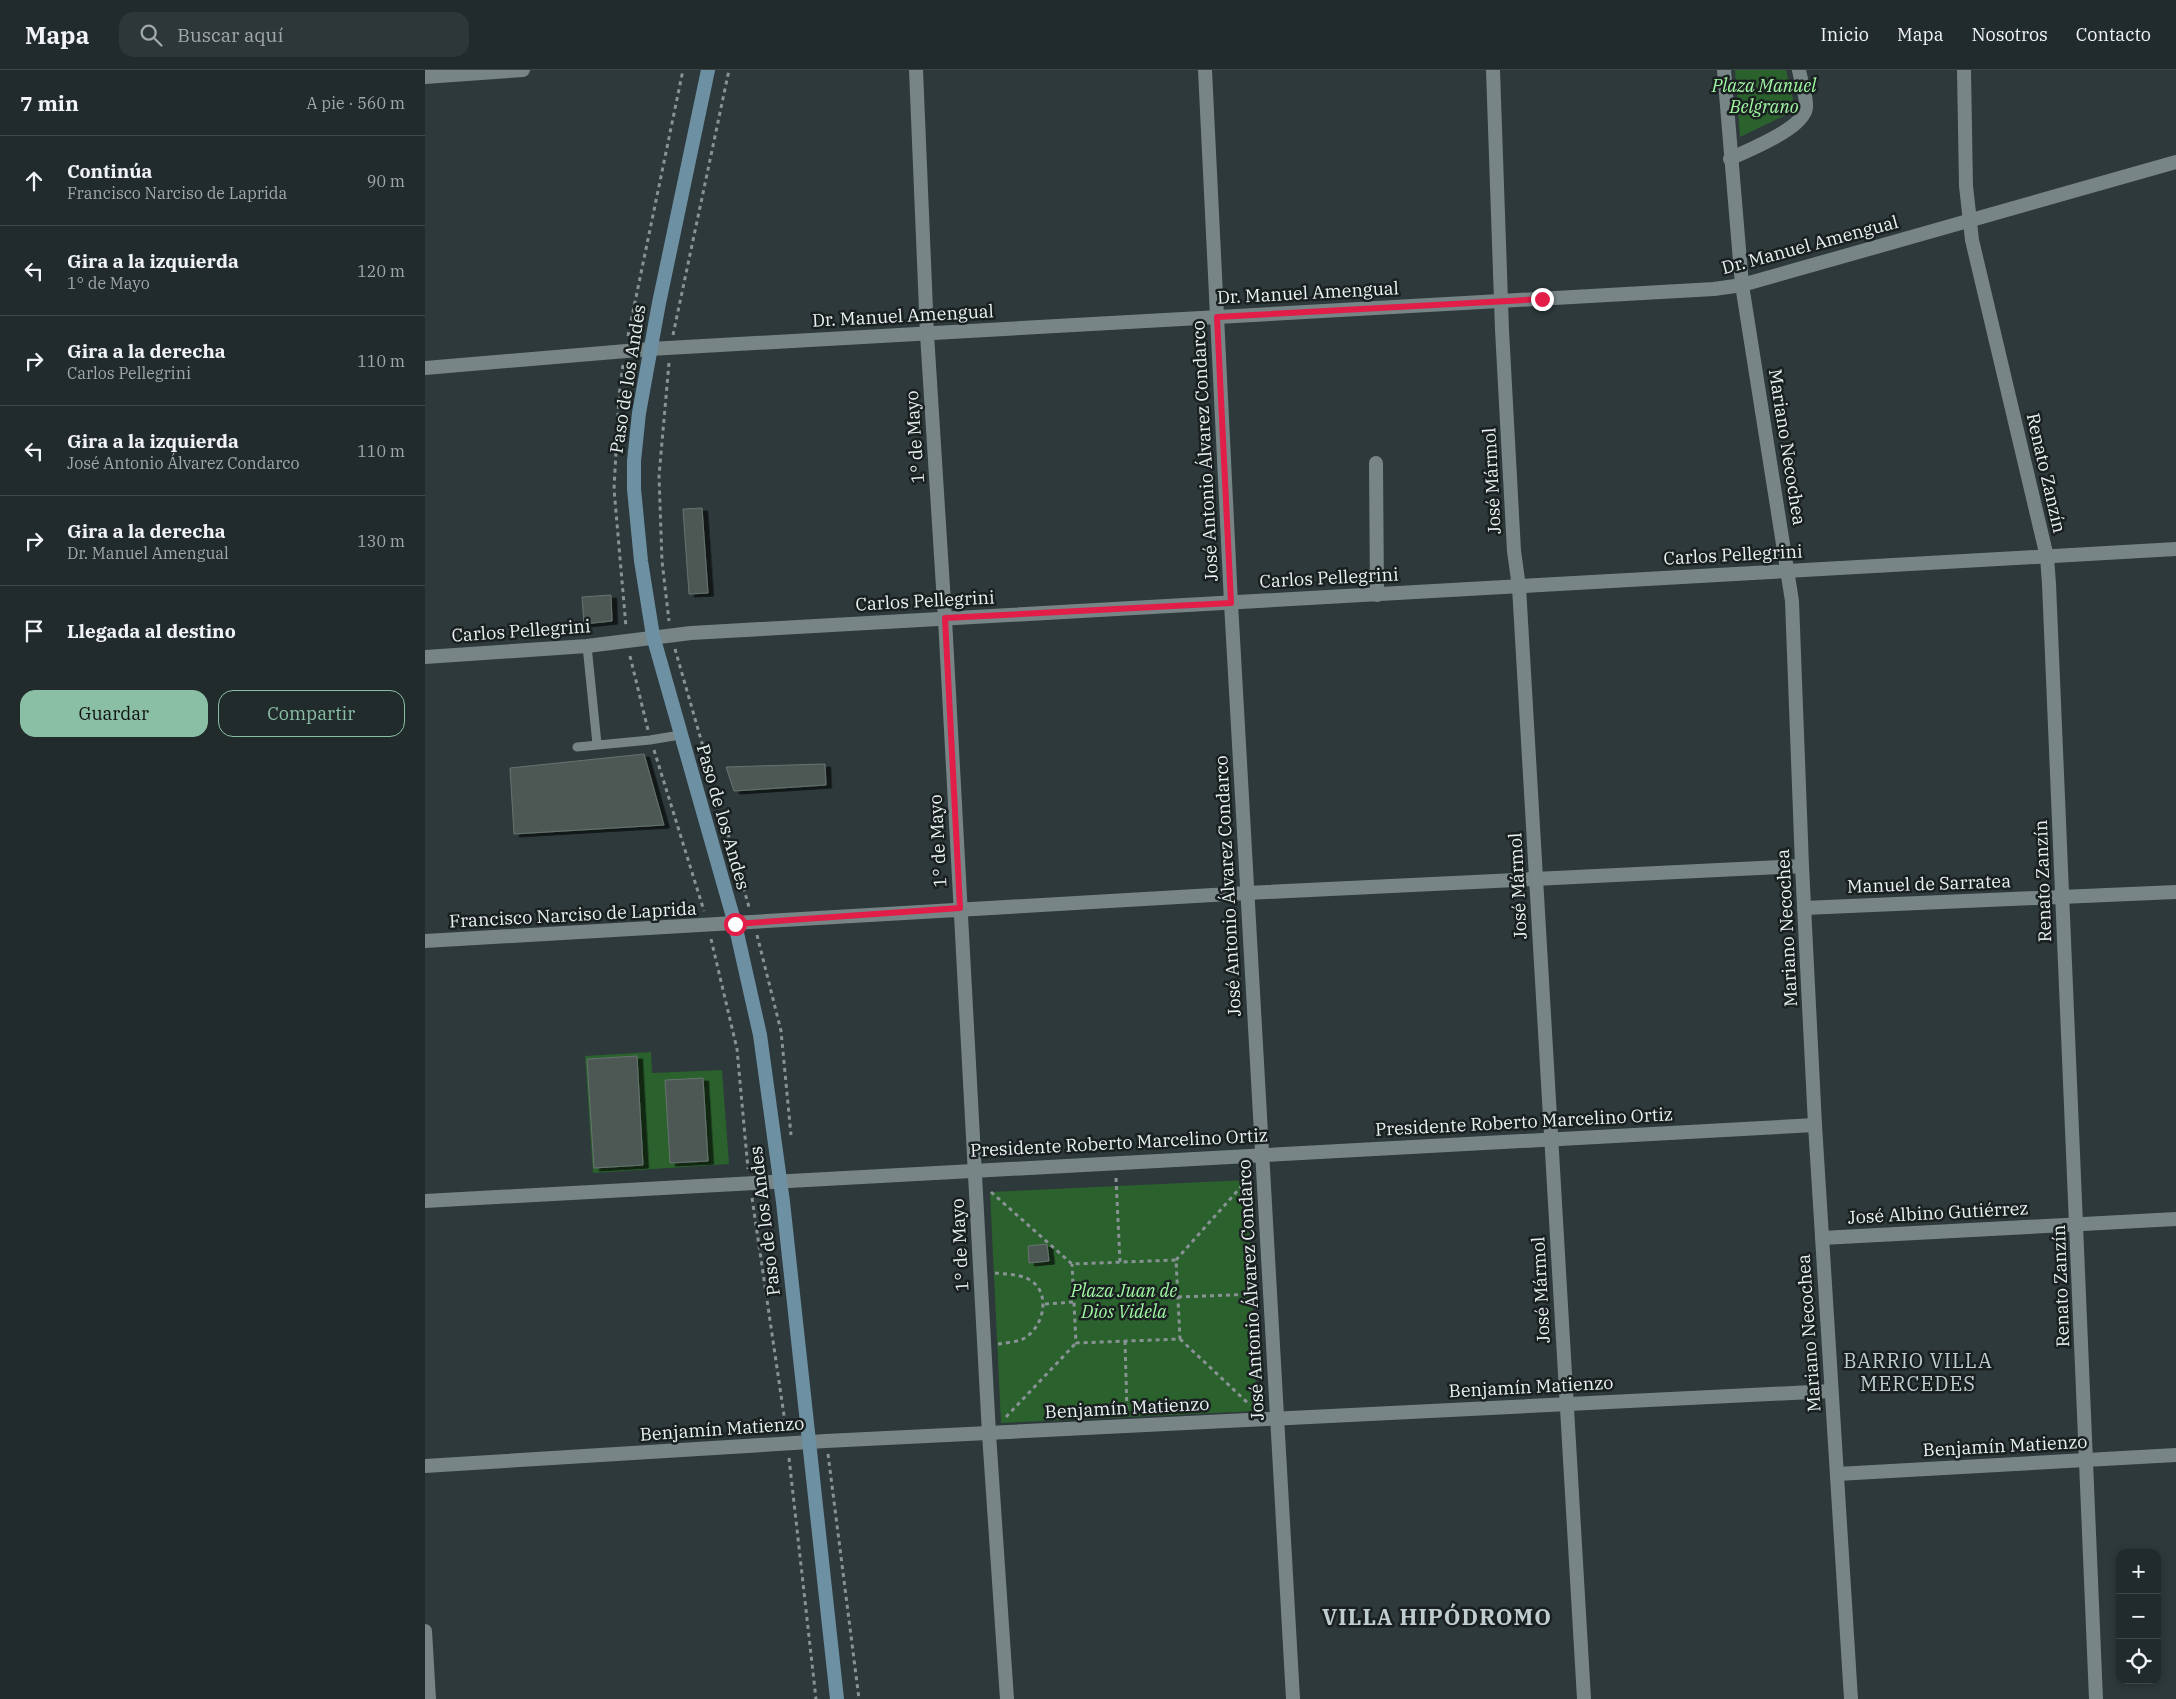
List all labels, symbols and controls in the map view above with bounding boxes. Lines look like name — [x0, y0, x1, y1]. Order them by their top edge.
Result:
search box — [119, 12, 469, 57]
text: Mapa — [25, 19, 89, 51]
icon: search — [137, 21, 165, 49]
text: Buscar aquí — [177, 23, 283, 47]
text: Inicio — [1821, 23, 1869, 46]
text: Mapa — [1897, 23, 1944, 46]
text: Nosotros — [1972, 23, 2048, 46]
text: Contacto — [2076, 23, 2151, 46]
park label: Plaza Manuel Belgrano — [1711, 74, 1817, 118]
text: 7 min — [20, 89, 79, 117]
text: A pie · 560 m — [307, 93, 405, 113]
text: Continúa — [67, 159, 152, 183]
icon: ahead — [20, 167, 48, 195]
text: 90 m — [367, 171, 405, 191]
text: Francisco Narciso de Laprida — [67, 183, 287, 203]
street label: Dr. Manuel Amengual — [1719, 210, 1901, 279]
text: Gira a la izquierda — [67, 249, 239, 273]
icon: left — [20, 257, 48, 285]
text: 120 m — [357, 261, 405, 281]
text: 1° de Mayo — [67, 273, 150, 293]
street label: Dr. Manuel Amengual — [1216, 276, 1399, 309]
route end — [1531, 288, 1554, 311]
street label: Dr. Manuel Amengual — [811, 299, 994, 332]
street label: Paso de los Andes — [604, 303, 651, 455]
street label: José Antonio Álvarez Condarco — [1186, 320, 1223, 582]
text: Gira a la derecha — [67, 339, 226, 363]
icon: right — [20, 347, 48, 375]
text: 110 m — [357, 351, 405, 371]
text: Carlos Pellegrini — [67, 363, 191, 383]
street label: Mariano Necochea — [1764, 367, 1811, 527]
street label: 1° de Mayo — [900, 390, 929, 484]
street label: Renato Zanzín — [2022, 411, 2071, 535]
street label: José Mármol — [1477, 427, 1506, 535]
text: Gira a la izquierda — [67, 429, 239, 453]
icon: left — [20, 437, 48, 465]
text: 110 m — [357, 441, 405, 461]
text: José Antonio Álvarez Condarco — [67, 453, 299, 473]
text: Gira a la derecha — [67, 519, 226, 543]
icon: right — [20, 527, 48, 555]
text: 130 m — [357, 531, 405, 551]
street label: Carlos Pellegrini — [1663, 539, 1804, 570]
text: Dr. Manuel Amengual — [67, 543, 229, 563]
street label: Carlos Pellegrini — [1259, 562, 1400, 593]
street label: Carlos Pellegrini — [855, 585, 996, 616]
street label: Carlos Pellegrini — [451, 614, 592, 647]
icon: arrive — [20, 617, 48, 645]
text: Llegada al destino — [67, 619, 236, 643]
button: Guardar — [20, 690, 208, 737]
button: Compartir — [218, 690, 405, 737]
street label: Paso de los Andes — [692, 741, 755, 892]
street label: José Antonio Álvarez Condarco — [1209, 755, 1246, 1017]
street label: 1° de Mayo — [924, 794, 951, 888]
street label: Renato Zanzín — [2029, 819, 2056, 943]
street label: José Mármol — [1503, 832, 1532, 940]
street label: Mariano Necochea — [1771, 848, 1802, 1008]
street label: Manuel de Sarratea — [1847, 869, 2012, 898]
street label: Francisco Narciso de Laprida — [449, 897, 697, 932]
route start — [724, 913, 747, 936]
street label: Presidente Roberto Marcelino Ortiz — [1374, 1102, 1673, 1141]
street label: Presidente Roberto Marcelino Ortiz — [969, 1123, 1268, 1162]
street label: Paso de los Andes — [744, 1145, 785, 1297]
street label: José Antonio Álvarez Condarco — [1232, 1159, 1269, 1421]
street label: José Albino Gutiérrez — [1847, 1196, 2029, 1229]
street label: 1° de Mayo — [946, 1198, 973, 1292]
street label: Renato Zanzín — [2047, 1224, 2074, 1348]
street label: José Mármol — [1526, 1236, 1555, 1344]
street label: Mariano Necochea — [1792, 1253, 1825, 1413]
park label: Plaza Juan de Dios Videla — [1070, 1279, 1177, 1323]
district label: BARRIO VILLA MERCEDES — [1843, 1347, 1993, 1397]
street label: Benjamín Matienzo — [1448, 1371, 1614, 1402]
street label: Benjamín Matienzo — [1044, 1392, 1210, 1423]
street label: Benjamín Matienzo — [639, 1411, 805, 1446]
street label: Benjamín Matienzo — [1922, 1430, 2088, 1461]
map controls — [2116, 1549, 2161, 1684]
button: + — [2116, 1549, 2161, 1594]
button: − — [2116, 1594, 2161, 1639]
district label: VILLA HIPÓDROMO — [1322, 1602, 1552, 1631]
button: locate — [2116, 1639, 2161, 1684]

